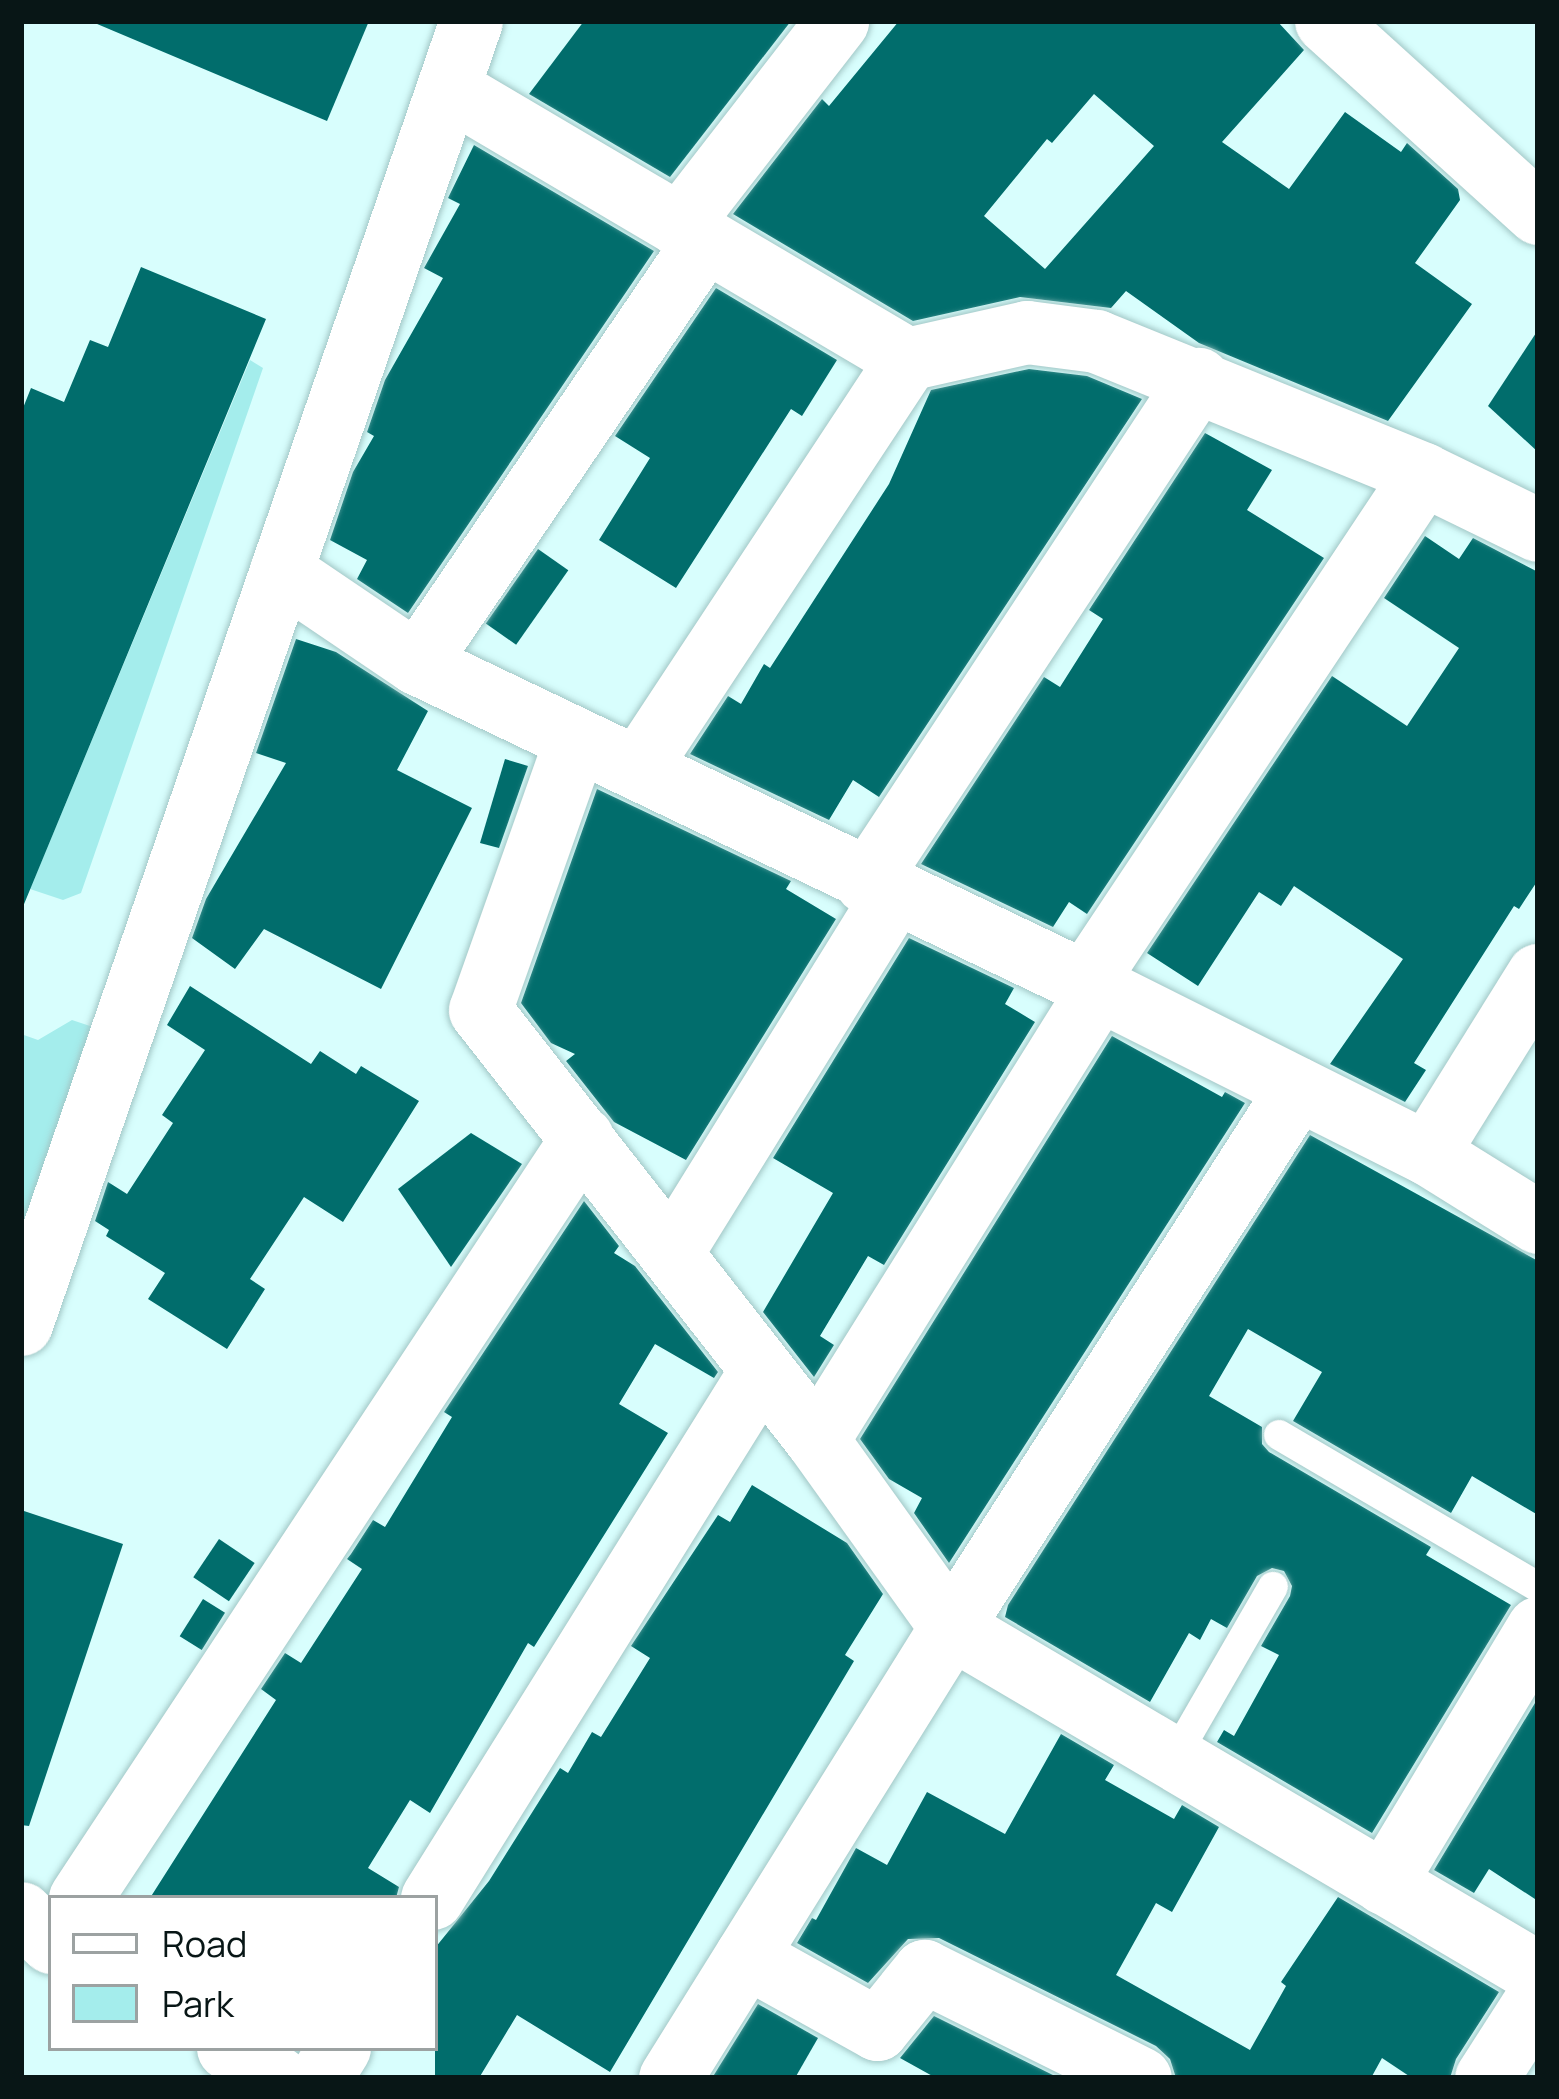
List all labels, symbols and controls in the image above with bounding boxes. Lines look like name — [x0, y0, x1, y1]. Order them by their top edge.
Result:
legend — [48, 1895, 438, 2051]
text: Road — [162, 1919, 247, 1968]
text: Park — [162, 1979, 234, 2028]

